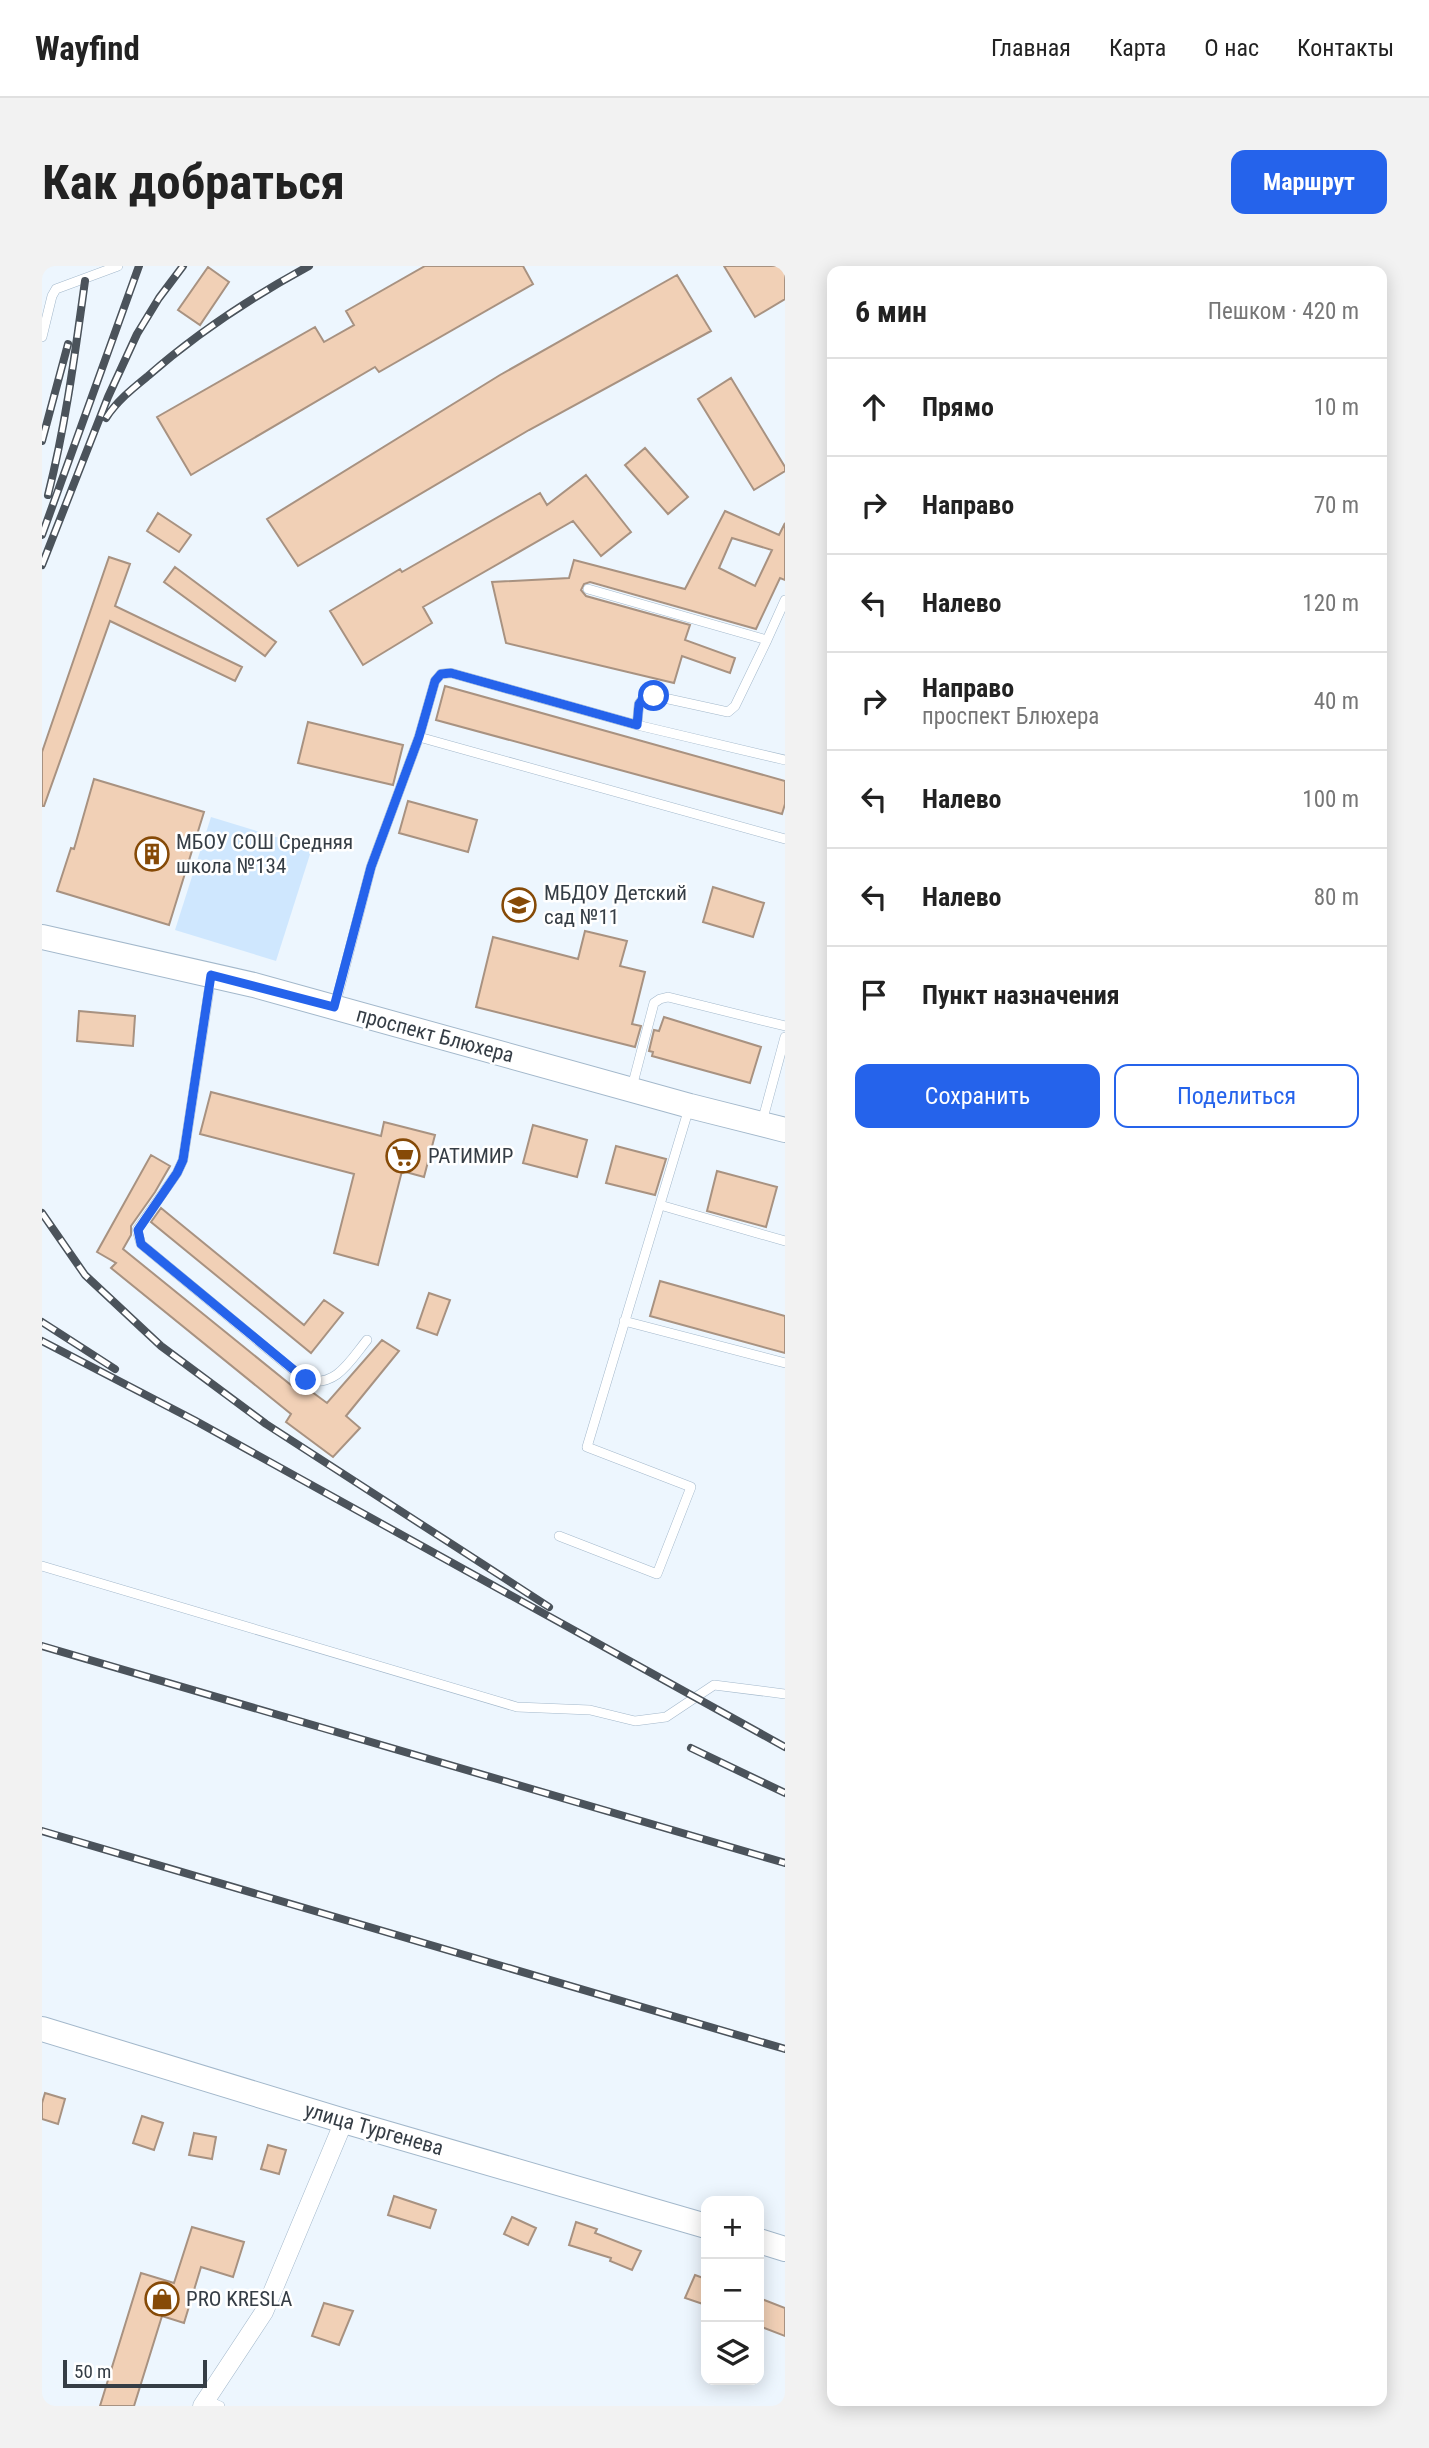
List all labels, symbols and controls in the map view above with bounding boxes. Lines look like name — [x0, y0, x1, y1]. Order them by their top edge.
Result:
text: Wayfind — [35, 29, 140, 68]
text: Главная — [991, 34, 1071, 62]
text: Карта — [1109, 34, 1166, 62]
text: О нас — [1204, 34, 1259, 62]
text: Контакты — [1297, 34, 1394, 62]
button: Маршрут — [1231, 150, 1387, 214]
text: Как добраться — [42, 154, 345, 211]
text: 6 мин — [855, 294, 927, 329]
text: Пешком · 420 m — [1208, 298, 1359, 325]
icon: ahead — [855, 388, 893, 426]
text: Прямо — [922, 392, 994, 422]
text: 10 m — [1314, 394, 1359, 421]
icon: right — [855, 486, 893, 524]
text: Направо — [922, 490, 1014, 520]
text: 70 m — [1314, 492, 1359, 519]
icon: left — [855, 584, 893, 622]
text: Налево — [922, 588, 1002, 618]
text: 120 m — [1302, 590, 1359, 617]
text: Направо — [922, 673, 1014, 703]
route start — [638, 680, 669, 711]
icon: right — [855, 682, 893, 720]
text: 40 m — [1314, 688, 1359, 715]
text: проспект Блюхера — [922, 703, 1099, 730]
icon: left — [855, 780, 893, 818]
text: Налево — [922, 784, 1002, 814]
text: 100 m — [1302, 786, 1359, 813]
place label: МБОУ СОШ Средняя школа №134 — [176, 830, 353, 878]
building icon: МБОУ СОШ Средняя школа №134 — [133, 835, 171, 873]
icon: left — [855, 878, 893, 916]
place label: МБДОУ Детский сад №11 — [544, 881, 687, 929]
text: Налево — [922, 882, 1002, 912]
text: 80 m — [1314, 884, 1359, 911]
school or university icon: МБДОУ Детский сад №11 — [500, 886, 538, 924]
icon: arrive — [855, 976, 893, 1014]
text: Пункт назначения — [922, 980, 1120, 1010]
street label: проспект Блюхера — [354, 1002, 516, 1068]
button: Сохранить — [855, 1064, 1100, 1128]
button: Поделиться — [1114, 1064, 1359, 1128]
supermarket icon: РАТИМИР — [384, 1137, 422, 1175]
place label: РАТИМИР — [428, 1144, 513, 1168]
route end — [290, 1364, 321, 1395]
street label: улица Тургенева — [302, 2098, 446, 2160]
map controls — [701, 2196, 764, 2385]
button: + — [701, 2196, 764, 2259]
button: − — [701, 2259, 764, 2322]
shop icon: PRO KRESLA — [143, 2280, 181, 2318]
place label: PRO KRESLA — [186, 2287, 292, 2311]
button: layers — [701, 2322, 764, 2385]
scale bar — [63, 2357, 206, 2389]
text: 50 m — [74, 2360, 111, 2383]

